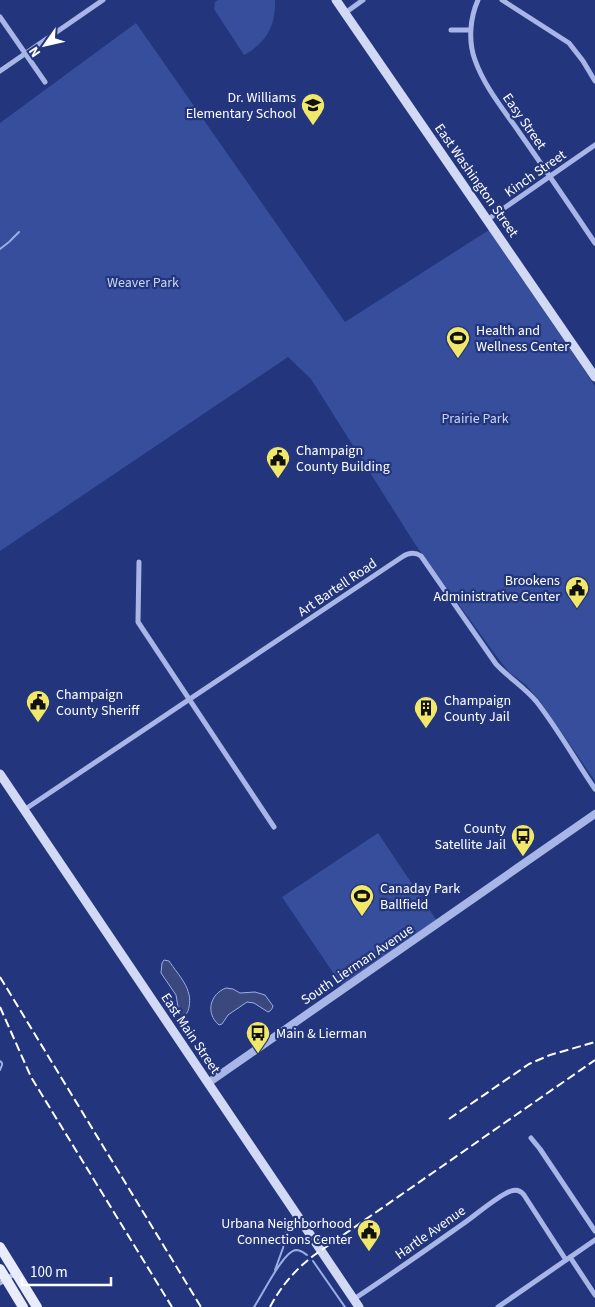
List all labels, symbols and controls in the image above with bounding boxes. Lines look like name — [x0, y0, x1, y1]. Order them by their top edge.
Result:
north arrow — [20, 20, 70, 70]
text: N — [24, 42, 46, 61]
place label: Dr. Williams Elementary School — [186, 88, 296, 124]
street label: Easy Street — [497, 89, 551, 154]
school or university icon: Dr. Williams Elementary School — [300, 92, 326, 126]
street label: East Washington Street — [429, 120, 523, 242]
street label: Kinch Street — [501, 145, 571, 202]
park label: Weaver Park — [107, 273, 179, 293]
place label: Health and Wellness Center — [476, 321, 569, 357]
sports icon: Health and Wellness Center — [445, 325, 471, 359]
park label: Prairie Park — [441, 409, 509, 429]
place label: Champaign County Building — [296, 441, 390, 477]
public building icon: Champaign County Building — [265, 445, 291, 479]
street label: Art Bartell Road — [294, 554, 381, 622]
place label: Brookens Administrative Center — [433, 571, 560, 607]
public building icon: Brookens Administrative Center — [564, 575, 590, 609]
place label: Champaign County Sheriff — [56, 685, 140, 721]
public building icon: Champaign County Sheriff — [25, 689, 51, 723]
place label: Champaign County Jail — [444, 691, 511, 727]
building icon: Champaign County Jail — [413, 695, 439, 729]
place label: County Satellite Jail — [435, 819, 506, 855]
bus stop icon: County Satellite Jail — [510, 823, 536, 857]
place label: Canaday Park Ballfield — [380, 879, 460, 915]
sports icon: Canaday Park Ballfield — [349, 883, 375, 917]
street label: South Lierman Avenue — [297, 920, 418, 1010]
street label: East Main Street — [156, 989, 225, 1078]
bus stop icon: Main & Lierman — [245, 1020, 271, 1054]
place label: Main & Lierman — [276, 1024, 367, 1044]
street label: Hartle Avenue — [391, 1201, 470, 1265]
place label: Urbana Neighborhood Connections Center — [221, 1214, 352, 1250]
public building icon: Urbana Neighborhood Connections Center — [356, 1218, 382, 1252]
scale bar — [22, 1254, 111, 1286]
text: 100 m — [30, 1262, 68, 1283]

